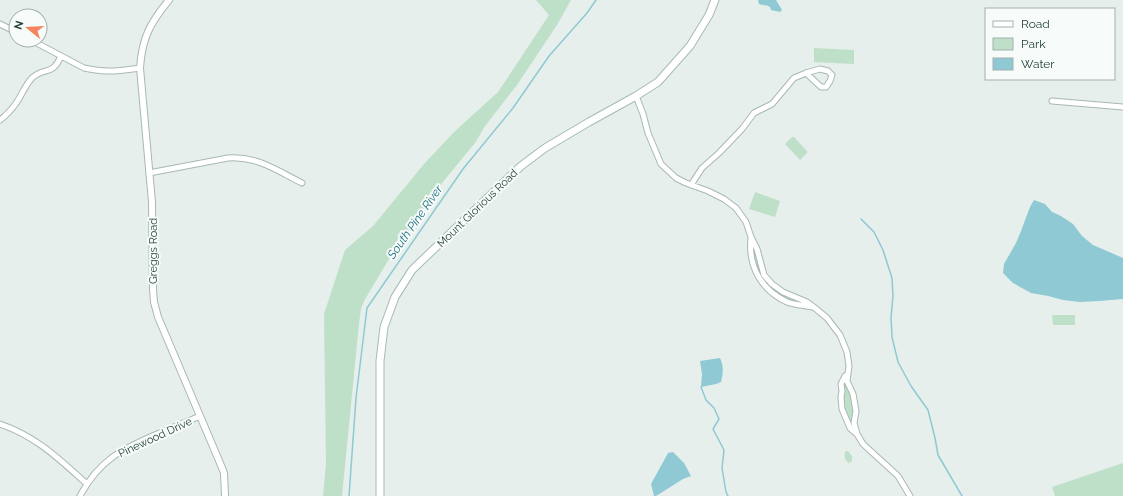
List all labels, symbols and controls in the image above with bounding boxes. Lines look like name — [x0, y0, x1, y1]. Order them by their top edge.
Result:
north arrow — [8, 8, 48, 48]
legend — [985, 8, 1115, 80]
text: Road — [1021, 17, 1050, 31]
text: N — [11, 19, 26, 31]
text: Park — [1021, 37, 1046, 51]
text: Water — [1021, 57, 1055, 71]
street label: Mount Glorious Road — [434, 167, 520, 250]
water label: South Pine River — [384, 182, 446, 262]
street label: Greggs Road — [147, 218, 160, 284]
street label: Pinewood Drive — [116, 414, 195, 460]

